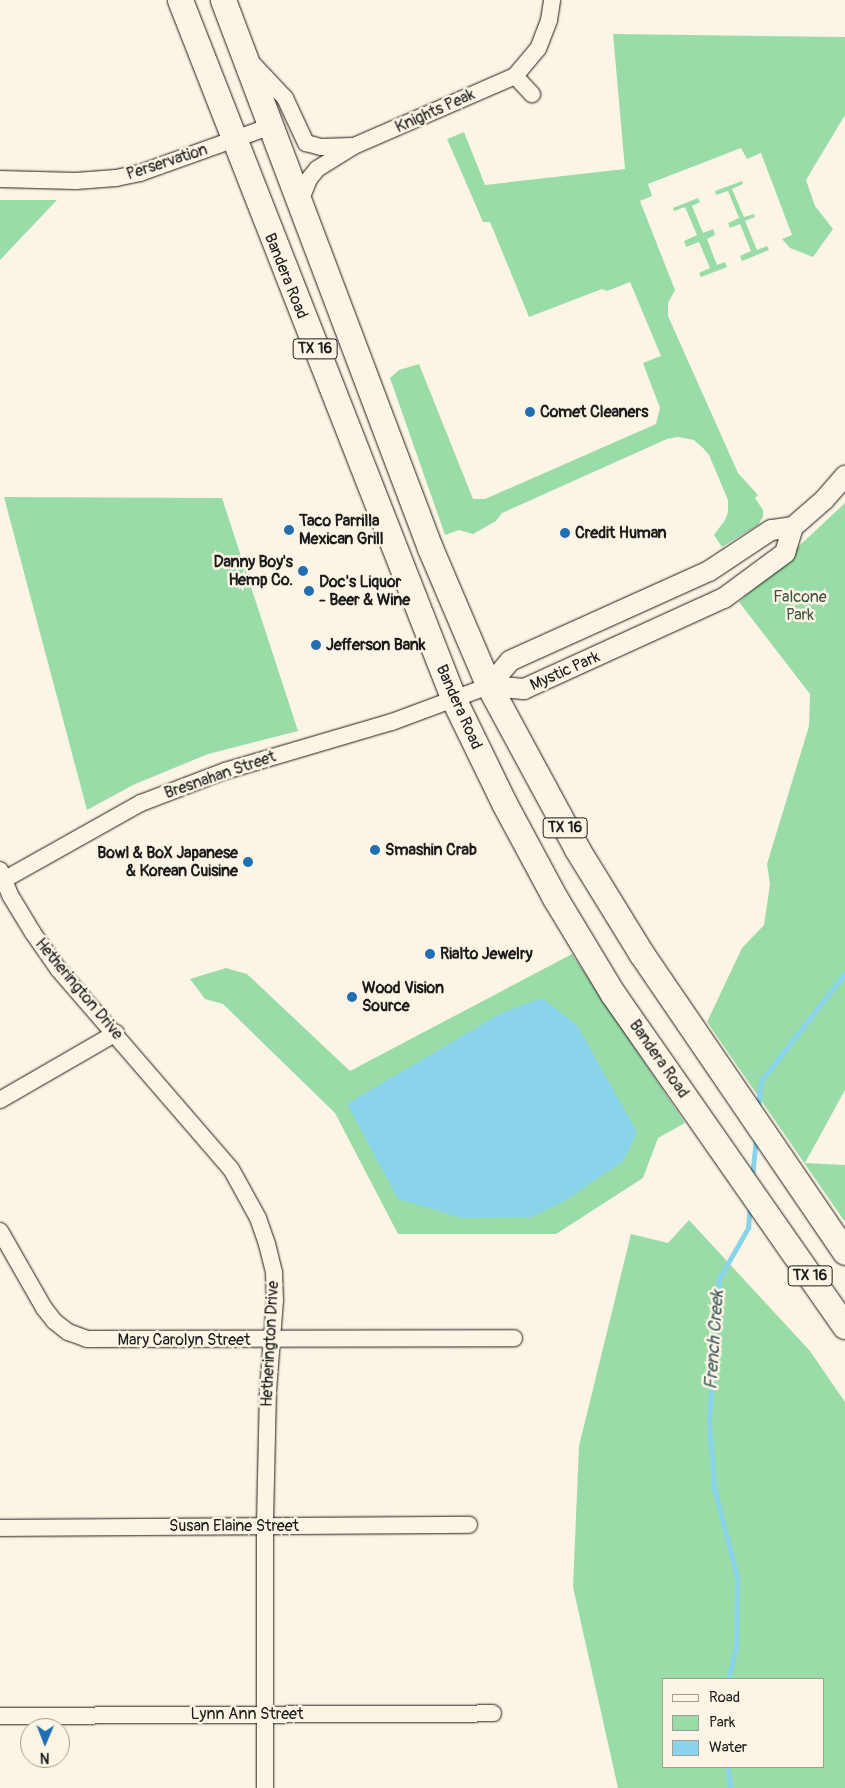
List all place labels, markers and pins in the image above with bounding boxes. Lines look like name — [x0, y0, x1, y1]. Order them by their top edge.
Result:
place label: Comet Cleaners — [540, 402, 648, 422]
marker: Comet Cleaners — [524, 406, 536, 418]
place label: Taco Parrilla Mexican Grill — [299, 511, 384, 549]
place label: Credit Human — [575, 523, 667, 543]
marker: Taco Parrilla Mexican Grill — [283, 524, 295, 536]
marker: Credit Human — [559, 527, 571, 539]
place label: Danny Boy's Hemp Co. — [213, 552, 293, 590]
marker: Danny Boy's Hemp Co. — [297, 565, 309, 577]
place label: Doc's Liquor - Beer & Wine — [319, 572, 410, 610]
marker: Doc's Liquor - Beer & Wine — [303, 585, 315, 597]
place label: Jefferson Bank — [326, 635, 425, 655]
marker: Jefferson Bank — [310, 639, 322, 651]
place label: Smashin Crab — [385, 840, 477, 860]
place label: Bowl & BoX Japanese & Korean Cuisine — [97, 843, 238, 881]
marker: Smashin Crab — [369, 844, 381, 856]
marker: Bowl & BoX Japanese & Korean Cuisine — [242, 856, 254, 868]
place label: Rialto Jewelry — [440, 944, 532, 964]
marker: Rialto Jewelry — [424, 948, 436, 960]
place label: Wood Vision Source — [362, 978, 444, 1016]
marker: Wood Vision Source — [346, 991, 358, 1003]

